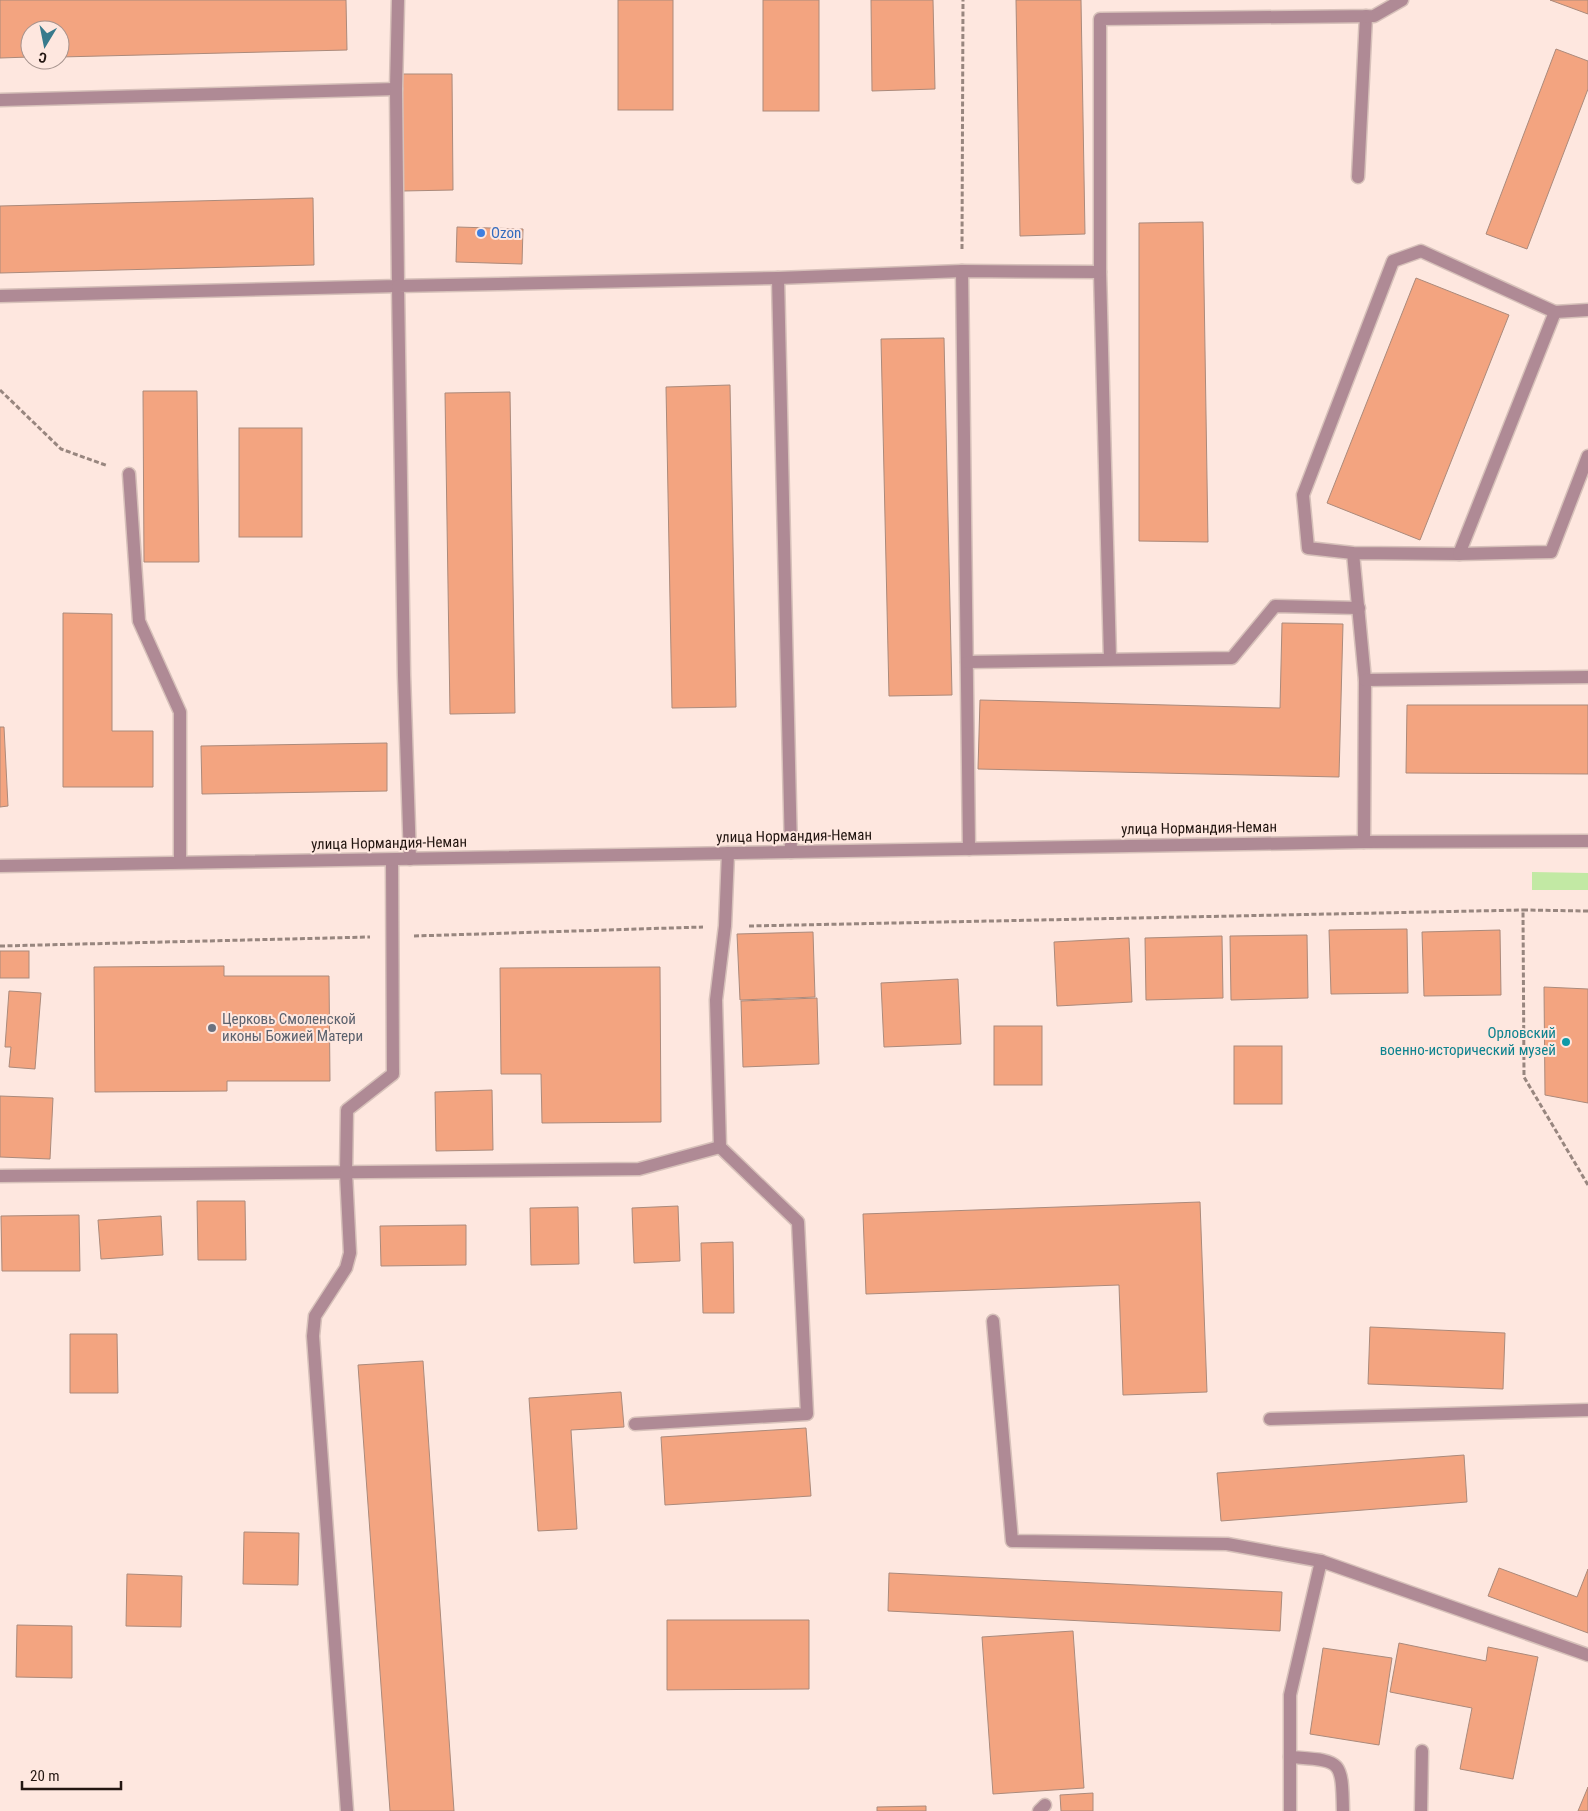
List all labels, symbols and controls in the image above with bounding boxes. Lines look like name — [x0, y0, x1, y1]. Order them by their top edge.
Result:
north arrow — [20, 20, 70, 70]
text: С — [37, 49, 48, 66]
place label: Ozon — [491, 224, 521, 242]
marker: Ozon — [475, 227, 487, 239]
street label: улица Нормандия-Неман — [1121, 818, 1277, 838]
street label: улица Нормандия-Неман — [716, 826, 872, 846]
street label: улица Нормандия-Неман — [311, 833, 467, 853]
place label: Церковь Смоленской иконы Божией Матери — [222, 1010, 363, 1045]
marker: Церковь Смоленской иконы Божией Матери — [206, 1022, 218, 1034]
place label: Орловский военно-исторический музей — [1380, 1024, 1556, 1059]
marker: Орловский военно-исторический музей — [1560, 1036, 1572, 1048]
scale bar — [22, 1758, 121, 1790]
text: 20 m — [30, 1767, 60, 1785]

